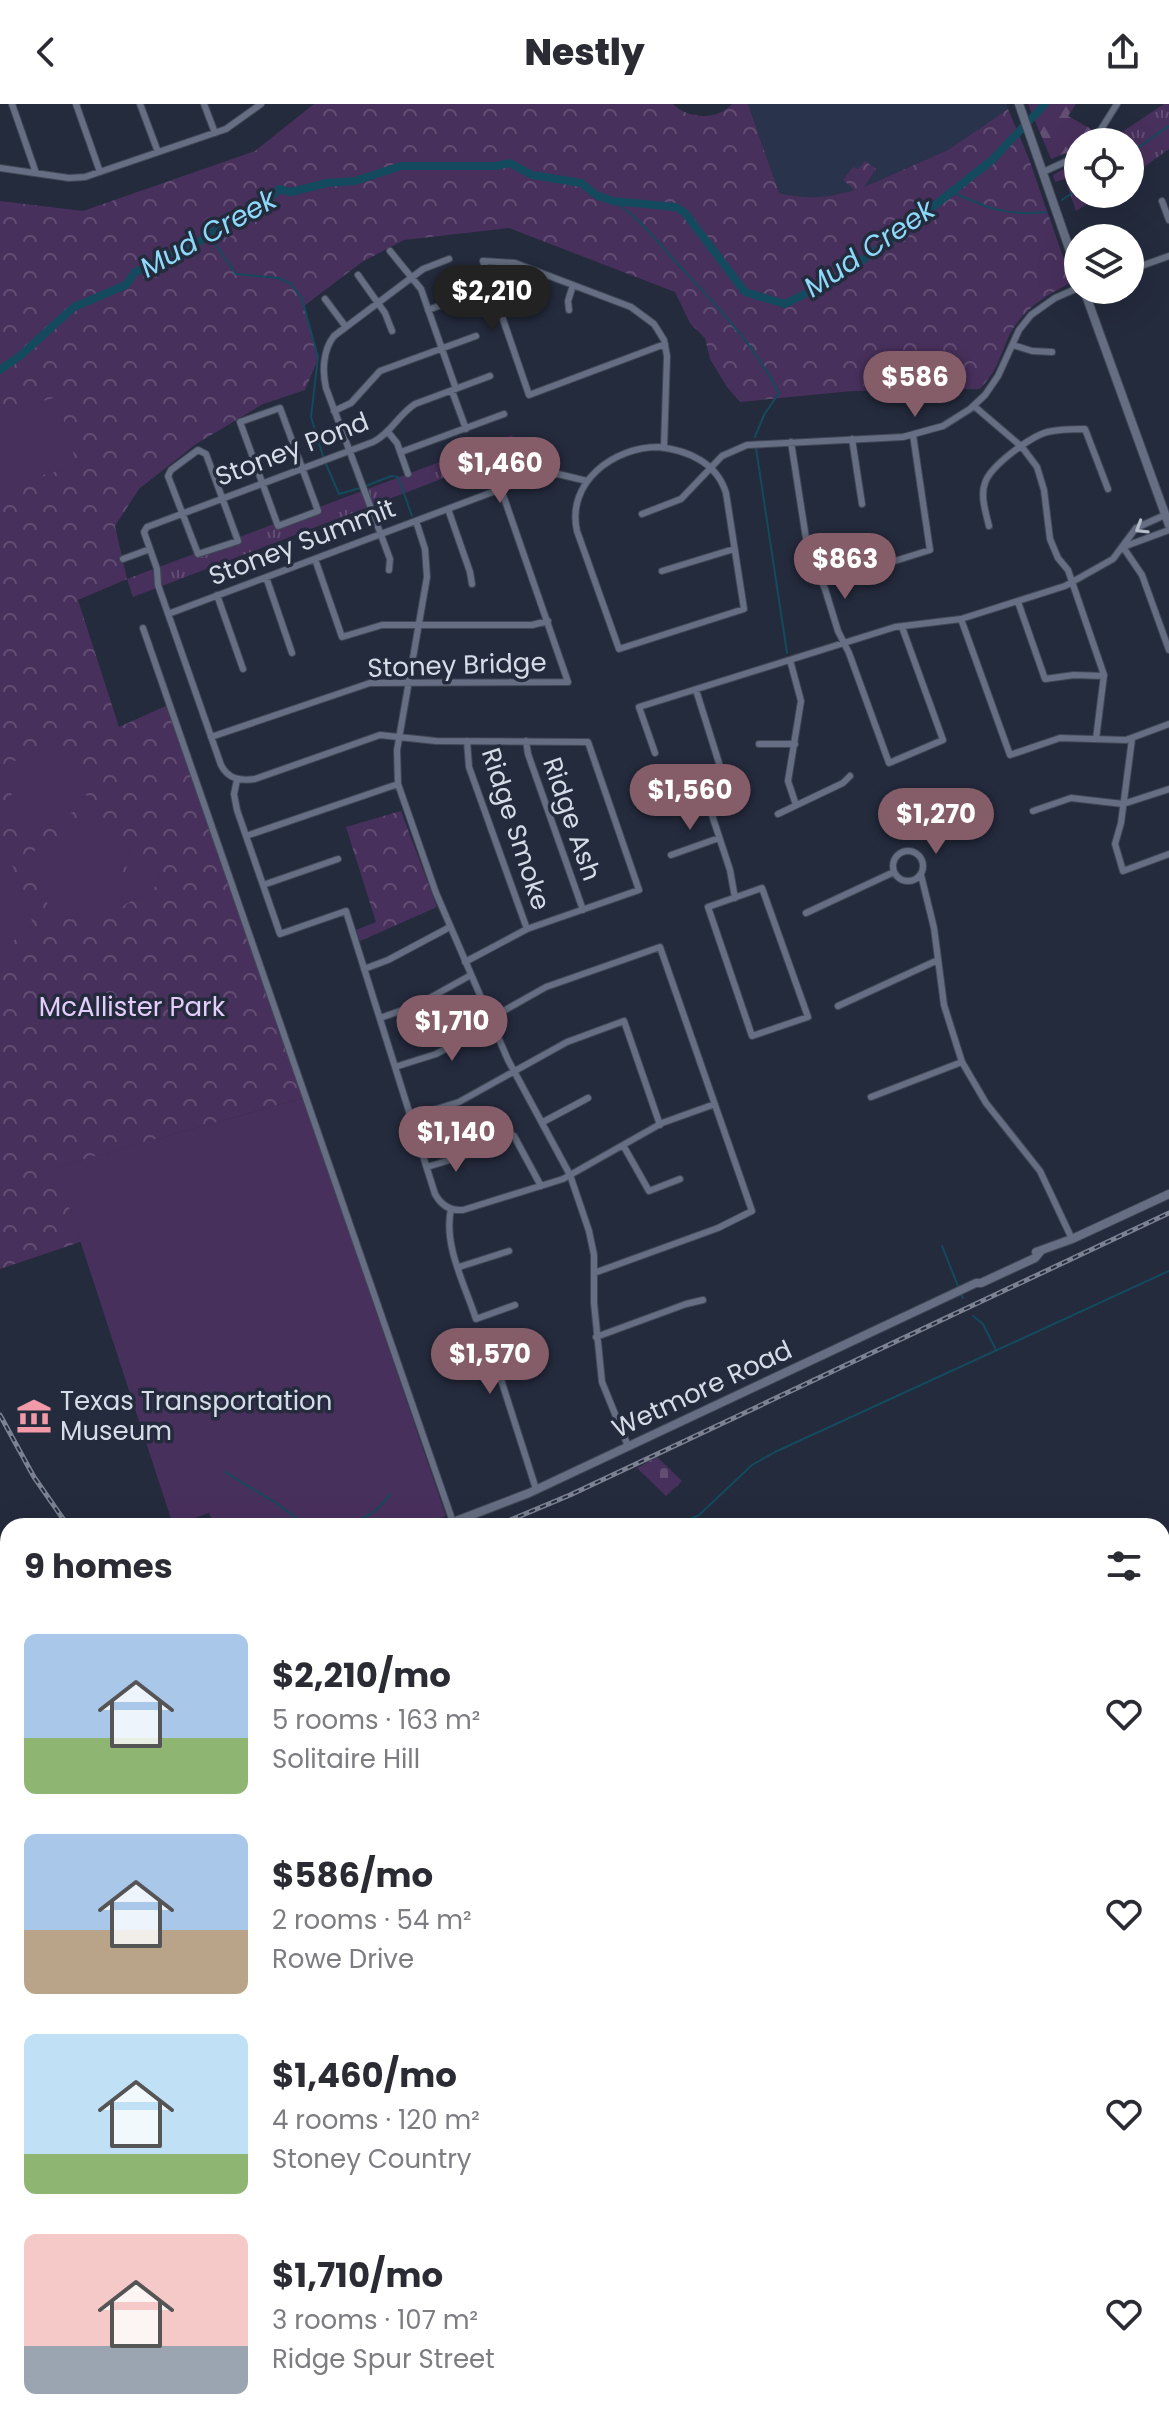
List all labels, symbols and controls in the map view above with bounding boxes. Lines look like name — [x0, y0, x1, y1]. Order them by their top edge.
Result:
text: Nestly — [525, 27, 645, 78]
icon: back — [24, 30, 68, 74]
icon: share — [1101, 30, 1145, 74]
map controls — [1064, 128, 1144, 304]
button: locate — [1064, 128, 1144, 208]
water label: Mud Creek — [133, 179, 285, 287]
water label: Mud Creek — [796, 189, 944, 307]
button: layers — [1064, 224, 1144, 304]
pin: $2,210 — [427, 265, 557, 333]
text: $2,210 — [452, 273, 533, 309]
pin: $586 — [868, 351, 962, 419]
text: $586 — [881, 359, 949, 395]
street label: Stoney Pond — [210, 403, 374, 495]
pin: $1,460 — [435, 437, 565, 505]
text: $1,460 — [457, 445, 543, 481]
street label: Stoney Summit — [204, 490, 400, 594]
one-way arrow — [1135, 518, 1149, 533]
pin: $863 — [798, 533, 892, 601]
text: $863 — [812, 541, 878, 577]
street label: Stoney Bridge — [367, 644, 547, 686]
street label: Ridge Smoke — [473, 743, 559, 915]
street label: Ridge Ash — [534, 753, 610, 885]
pin: $1,560 — [625, 764, 755, 832]
text: $1,560 — [648, 772, 732, 808]
pin: $1,270 — [871, 788, 1001, 856]
text: $1,270 — [896, 796, 976, 832]
park label: McAllister Park — [39, 989, 226, 1025]
pin: $1,710 — [387, 995, 517, 1063]
text: $1,710 — [415, 1003, 489, 1039]
pin: $1,140 — [391, 1106, 521, 1174]
text: $1,140 — [417, 1114, 495, 1150]
pin: $1,570 — [425, 1328, 555, 1396]
street label: Wetmore Road — [606, 1332, 798, 1446]
text: $1,570 — [449, 1336, 531, 1372]
place label: Texas Transportation Museum — [60, 1383, 332, 1449]
museum icon: Texas Transportation Museum — [15, 1397, 53, 1435]
text: 9 homes — [24, 1542, 173, 1590]
icon: filters — [1102, 1544, 1146, 1588]
text: $2,210/mo — [272, 1651, 451, 1699]
icon: home — [88, 1666, 184, 1762]
icon: heart — [1102, 1692, 1146, 1736]
text: 5 rooms · 163 m² — [272, 1702, 480, 1738]
text: Solitaire Hill — [272, 1741, 420, 1777]
text: $586/mo — [272, 1851, 433, 1899]
icon: home — [88, 1866, 184, 1962]
icon: heart — [1102, 1892, 1146, 1936]
text: 2 rooms · 54 m² — [272, 1902, 472, 1938]
text: Rowe Drive — [272, 1941, 414, 1977]
text: $1,460/mo — [272, 2051, 457, 2099]
icon: home — [88, 2066, 184, 2162]
icon: heart — [1102, 2092, 1146, 2136]
text: 4 rooms · 120 m² — [272, 2102, 480, 2138]
text: Stoney Country — [272, 2141, 472, 2177]
text: $1,710/mo — [272, 2251, 443, 2299]
icon: home — [88, 2266, 184, 2362]
icon: heart — [1102, 2292, 1146, 2336]
text: 3 rooms · 107 m² — [272, 2302, 478, 2338]
text: Ridge Spur Street — [272, 2341, 495, 2377]

